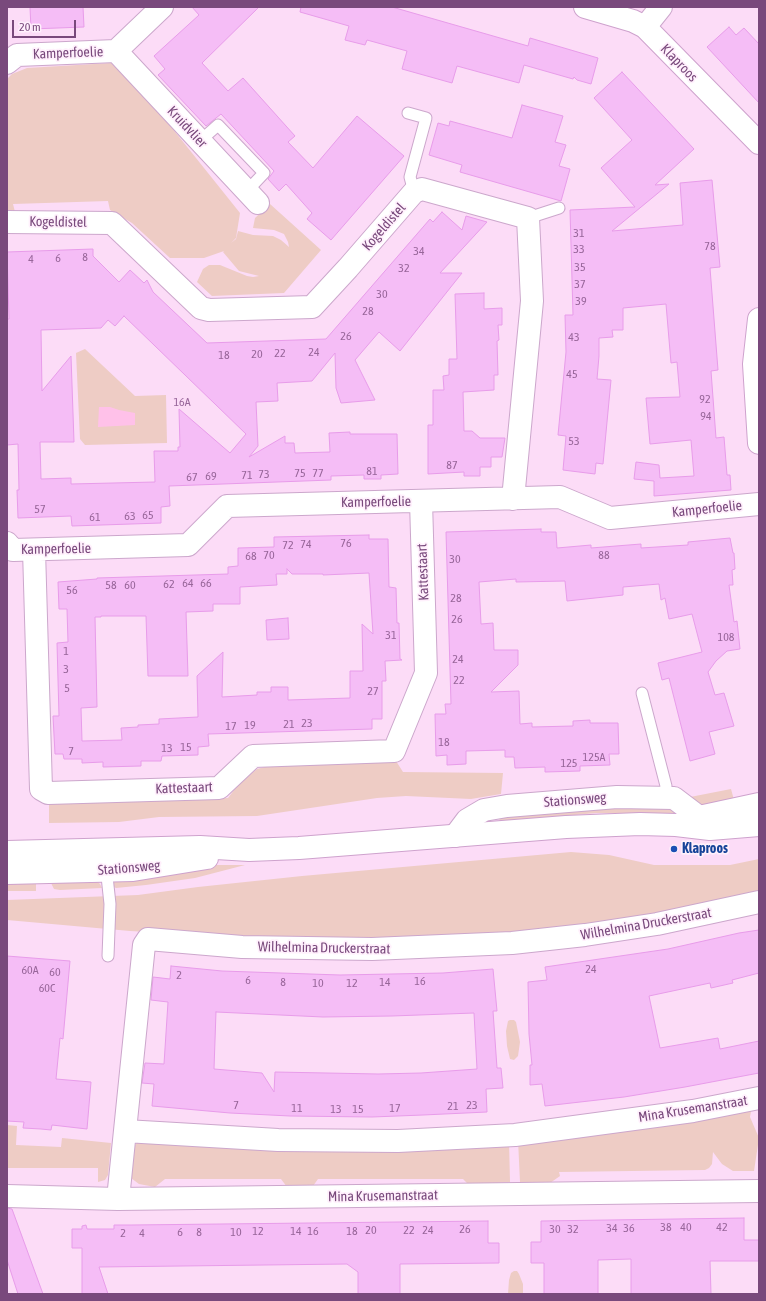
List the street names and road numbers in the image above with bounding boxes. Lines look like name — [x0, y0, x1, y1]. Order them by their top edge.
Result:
street label: Klaproos — [657, 41, 701, 85]
street label: Kamperfoelie — [33, 43, 103, 63]
street label: Kruidvlier — [164, 103, 210, 151]
street label: Kogeldistel — [359, 200, 409, 254]
street label: Kogeldistel — [29, 213, 87, 231]
street label: Kamperfoelie — [341, 493, 411, 511]
street label: Kamperfoelie — [671, 497, 743, 521]
street label: Kamperfoelie — [21, 540, 91, 558]
street label: Kattestaart — [414, 543, 432, 601]
street label: Kattestaart — [155, 779, 213, 797]
street label: Stationsweg — [543, 789, 607, 811]
street label: Stationsweg — [97, 857, 161, 879]
street label: Wilhelmina Druckerstraat — [579, 904, 713, 944]
street label: Wilhelmina Druckerstraat — [258, 938, 390, 958]
street label: Mina Krusemanstraat — [637, 1092, 749, 1126]
street label: Mina Krusemanstraat — [328, 1187, 438, 1205]

